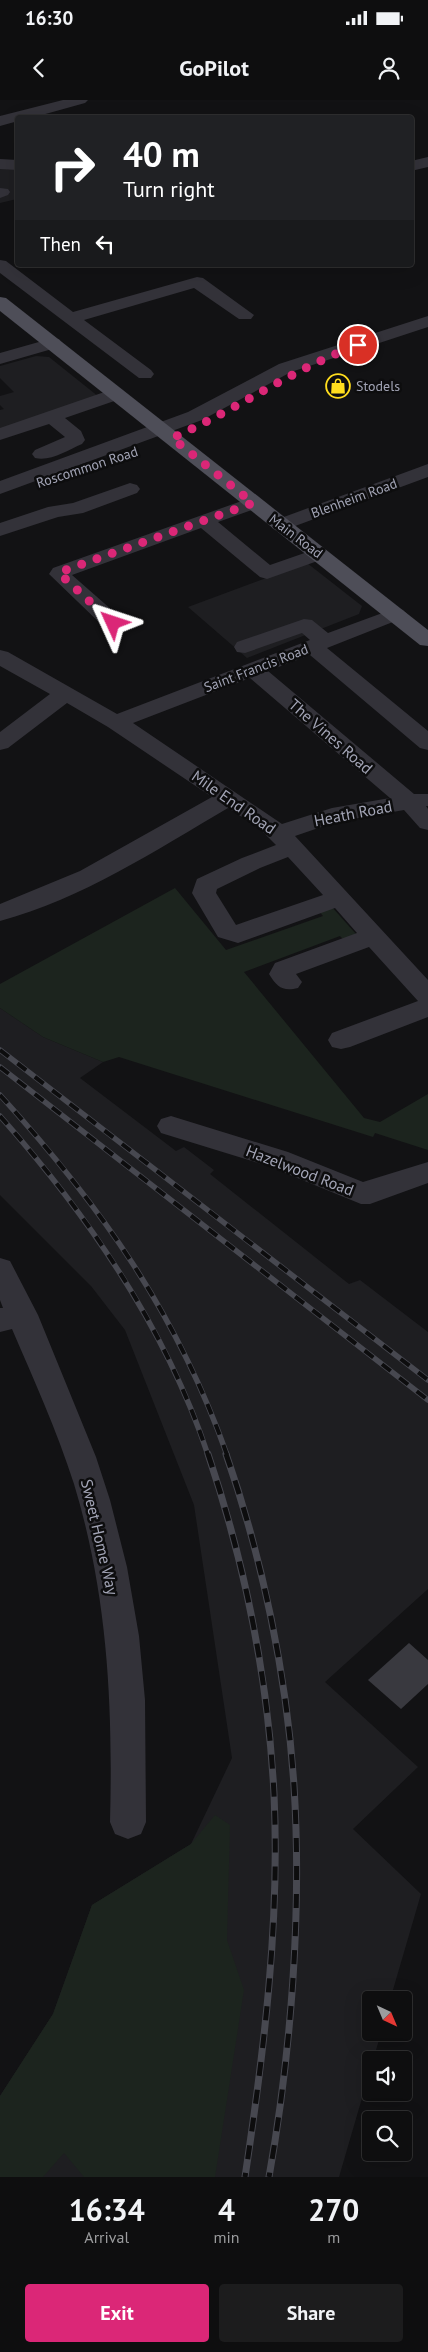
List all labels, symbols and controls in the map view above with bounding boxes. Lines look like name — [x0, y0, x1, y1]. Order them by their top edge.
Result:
text: 16:30 — [25, 6, 73, 30]
icon: back — [25, 54, 53, 82]
text: GoPilot — [179, 54, 249, 82]
icon: person — [375, 54, 403, 82]
text: 40 m — [123, 131, 200, 177]
icon: right — [40, 135, 105, 200]
text: Turn right — [123, 175, 215, 203]
icon: left — [91, 230, 119, 258]
text: Then — [40, 232, 81, 256]
pin — [337, 324, 379, 366]
icon: arrive — [344, 331, 372, 359]
shop icon: Stodels — [325, 373, 351, 399]
place label: Stodels — [356, 377, 400, 395]
street label: Roscommon Road — [34, 442, 140, 492]
street label: Blenheim Road — [308, 474, 400, 522]
street label: Main Road — [266, 510, 326, 562]
position arrow — [86, 596, 138, 648]
street label: Saint Francis Road — [201, 640, 311, 696]
street label: The Vines Road — [285, 694, 377, 778]
street label: Mile End Road — [188, 766, 280, 838]
street label: Heath Road — [312, 796, 394, 830]
street label: Hazelwood Road — [243, 1140, 357, 1200]
street label: Sweet Home Way — [77, 1477, 123, 1597]
north arrow — [362, 1991, 412, 2041]
map controls — [362, 1991, 412, 2161]
button: sound — [362, 2051, 412, 2101]
button: search — [362, 2111, 412, 2161]
text: 16:34 — [69, 2190, 145, 2229]
text: 4 — [218, 2190, 235, 2229]
text: 270 — [308, 2190, 359, 2229]
text: Arrival — [84, 2227, 129, 2247]
text: min — [214, 2227, 240, 2247]
text: m — [327, 2227, 340, 2247]
button: Exit — [25, 2284, 209, 2342]
button: Share — [219, 2284, 403, 2342]

